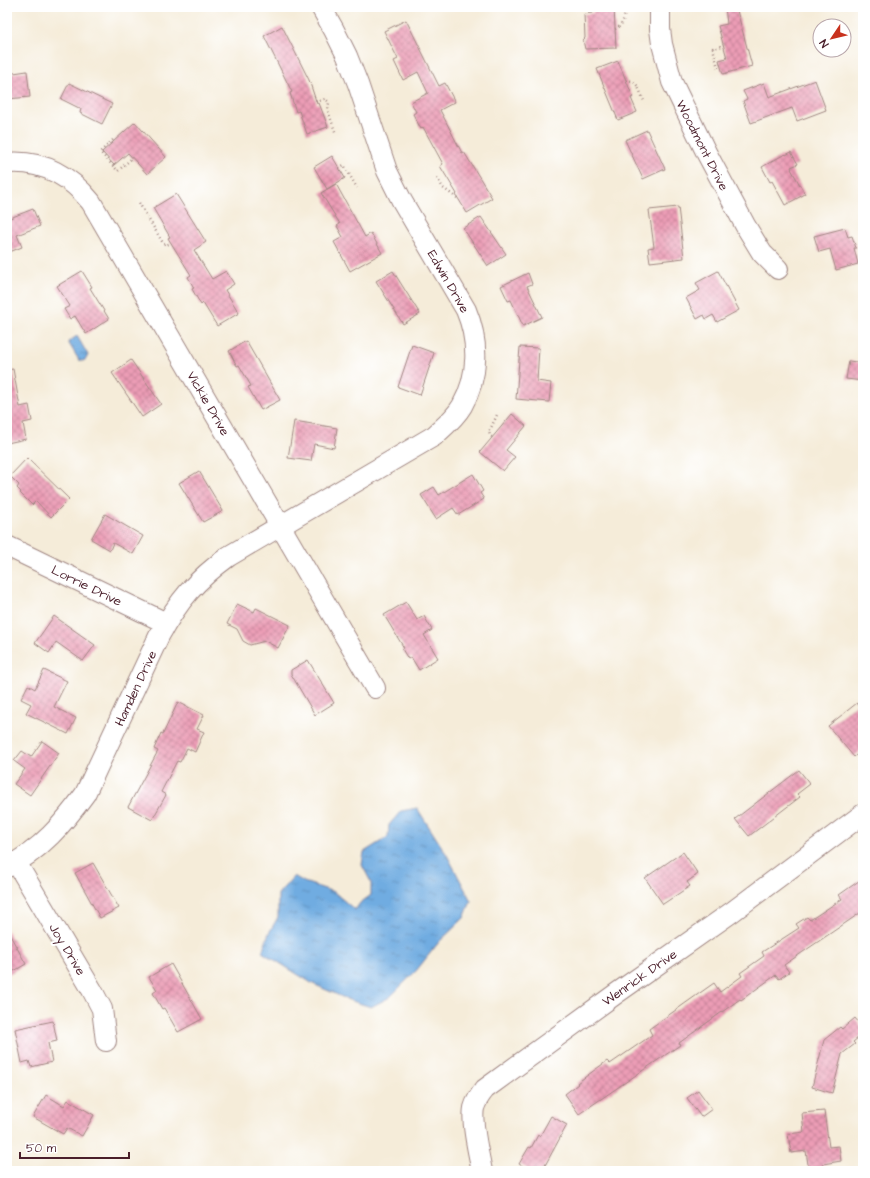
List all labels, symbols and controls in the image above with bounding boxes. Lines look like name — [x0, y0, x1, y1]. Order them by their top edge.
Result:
north arrow — [812, 18, 852, 58]
text: N — [816, 36, 832, 51]
street label: Woodmont Drive — [672, 97, 733, 194]
street label: Edwin Drive — [423, 247, 473, 316]
street label: Vickie Drive — [182, 368, 234, 439]
street label: Lorrie Drive — [48, 561, 125, 611]
street label: Hamden Drive — [111, 648, 161, 729]
street label: Joy Drive — [44, 920, 90, 979]
street label: Wenrick Drive — [599, 945, 681, 1010]
scale bar — [20, 1134, 129, 1160]
text: 50 m — [26, 1140, 57, 1157]

